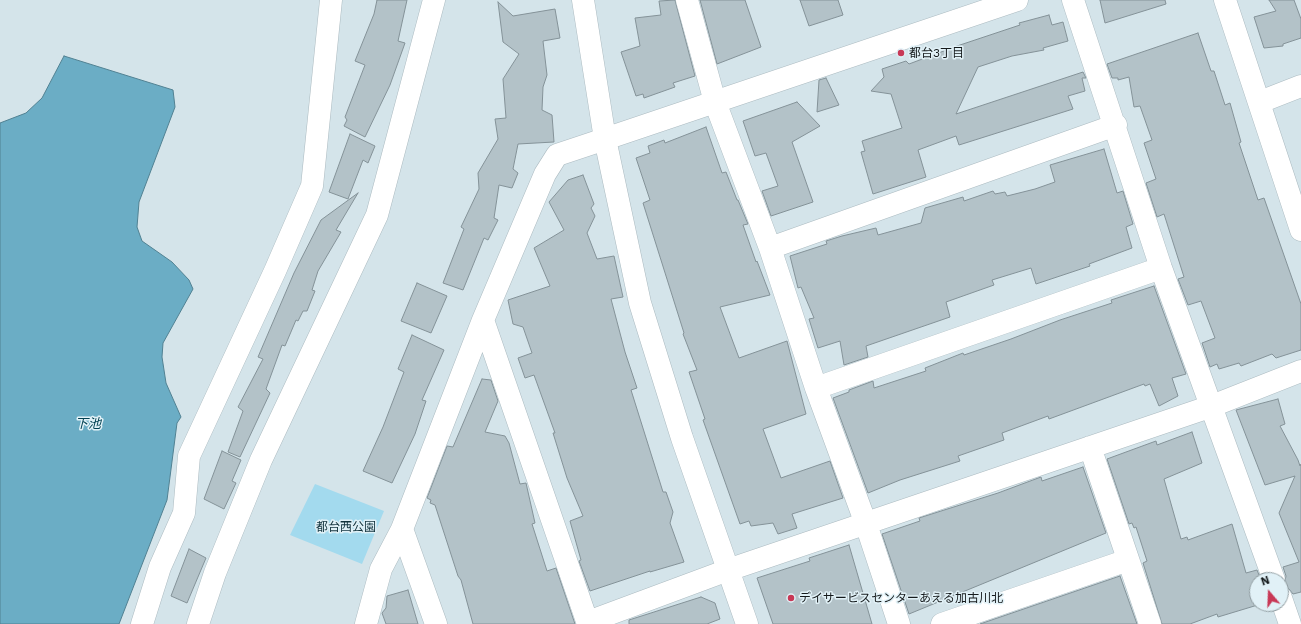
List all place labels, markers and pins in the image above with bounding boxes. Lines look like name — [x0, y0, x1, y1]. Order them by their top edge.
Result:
place label: 都台3丁目 — [909, 46, 964, 60]
marker: 都台3丁目 — [896, 48, 906, 58]
place label: デイサービスセンターあえる加古川北 — [799, 591, 1003, 605]
marker: デイサービスセンターあえる加古川北 — [786, 593, 796, 603]

